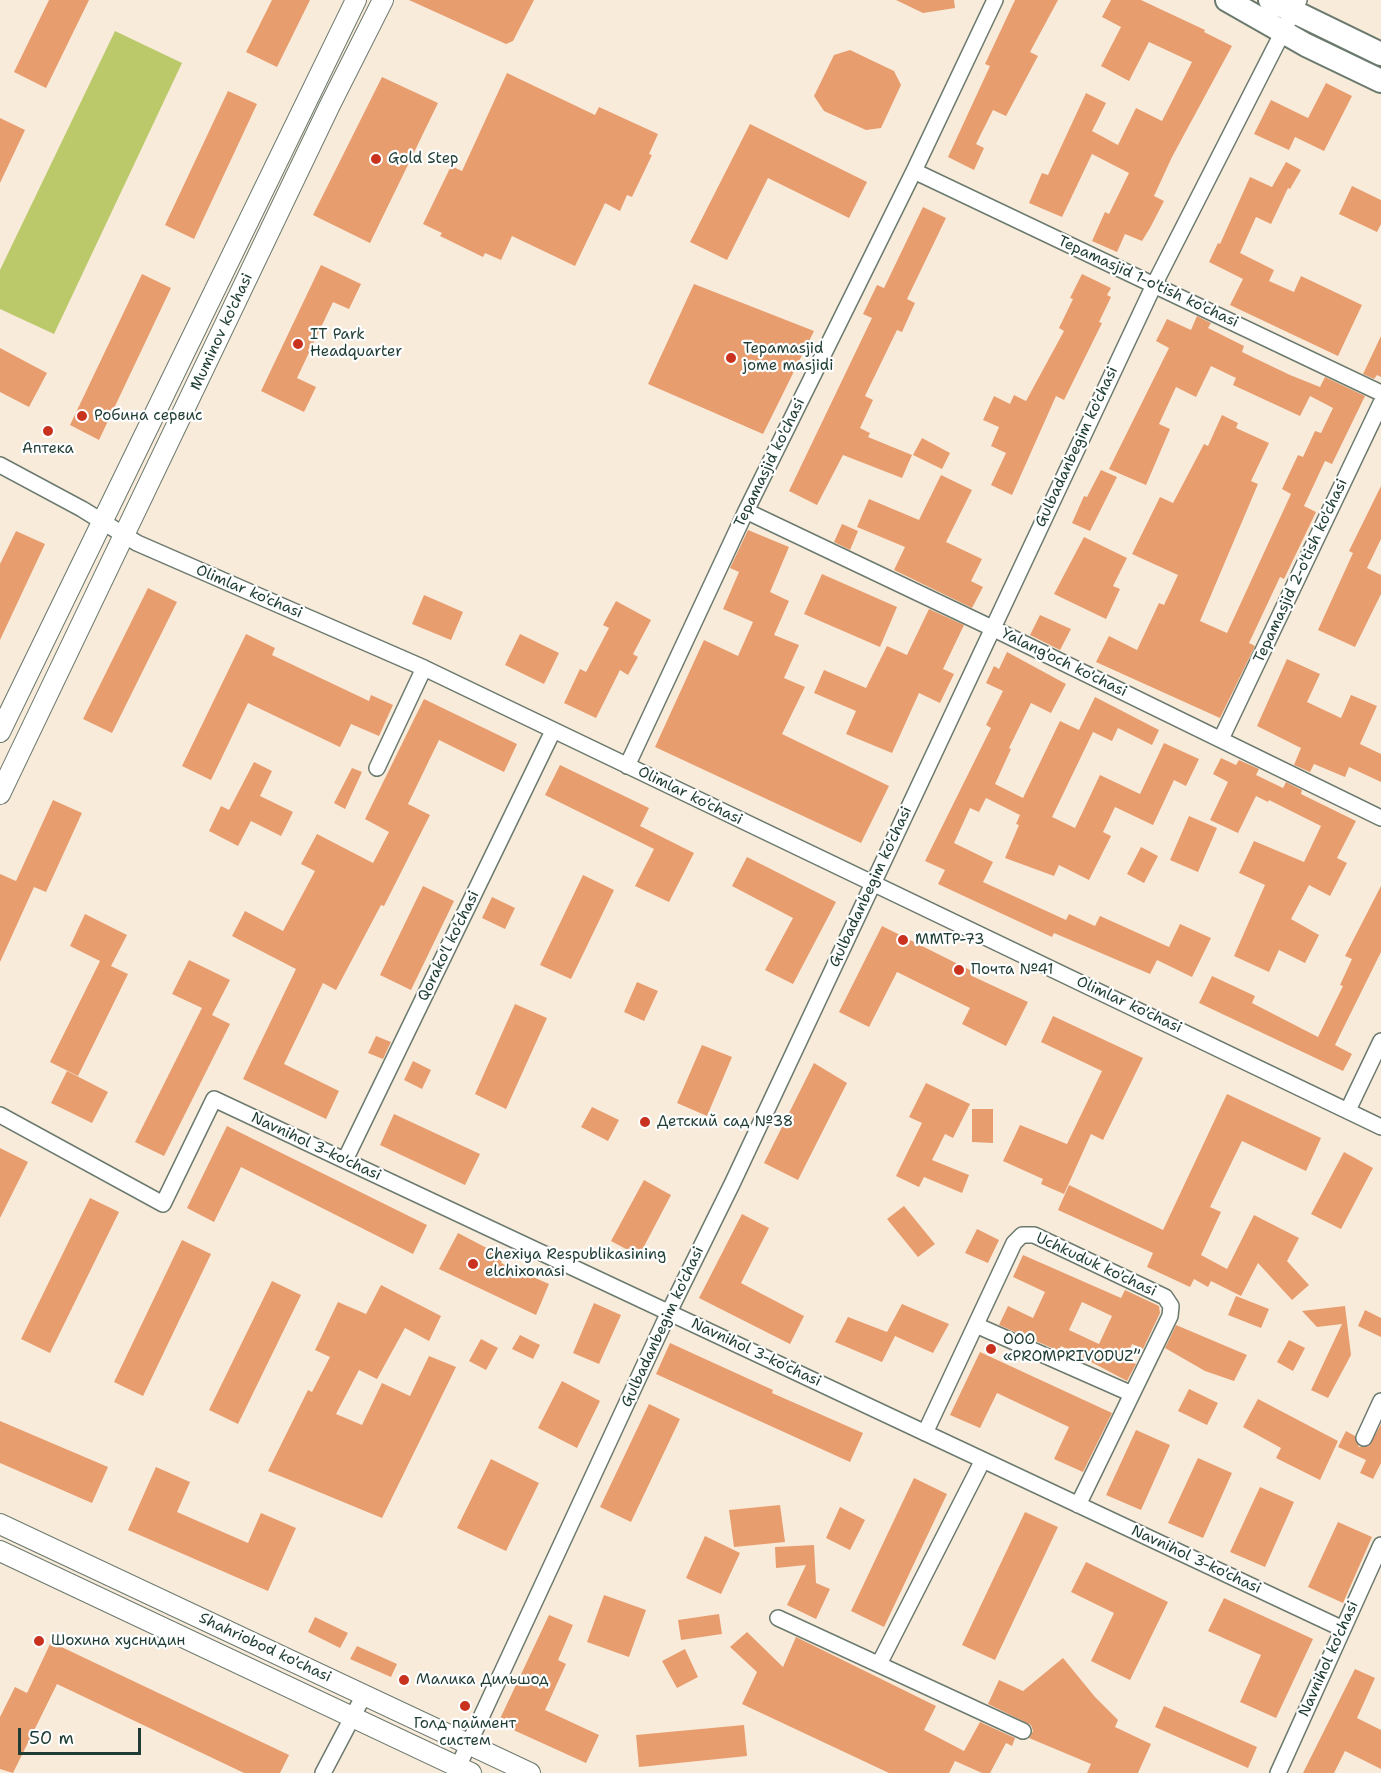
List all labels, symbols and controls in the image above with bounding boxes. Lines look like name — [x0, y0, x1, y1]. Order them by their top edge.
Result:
place label: Gold Step — [388, 150, 459, 168]
marker: Gold Step — [369, 152, 383, 166]
street label: Tepamasjid 1-o'tish ko'chasi — [1055, 232, 1241, 332]
street label: Muminov ko'chasi — [187, 271, 257, 393]
place label: IT Park Headquarter — [310, 326, 402, 361]
marker: IT Park Headquarter — [291, 337, 305, 351]
place label: Tepamasjid jome masjidi — [743, 340, 833, 375]
marker: Tepamasjid jome masjidi — [724, 351, 738, 365]
street label: Gulbadanbegim ko'chasi — [1032, 364, 1122, 530]
street label: Tepamasjid ko'chasi — [731, 395, 809, 531]
place label: Робина сервис — [94, 407, 203, 425]
marker: Робина сервис — [75, 409, 89, 423]
marker: Аптека — [41, 424, 55, 438]
place label: Аптека — [22, 440, 74, 458]
street label: Tepamasjid 2-o'tish ko'chasi — [1250, 476, 1352, 666]
street label: Olimlar ko'chasi — [193, 561, 305, 623]
street label: Yalang'och ko'chasi — [998, 625, 1130, 701]
street label: Olimlar ko'chasi — [635, 763, 745, 829]
street label: Gulbadanbegim ko'chasi — [826, 804, 916, 970]
street label: Qorako'l ko'chasi — [414, 888, 484, 1004]
place label: MMTP-73 — [915, 931, 984, 949]
marker: MMTP-73 — [896, 933, 910, 947]
place label: Почта №41 — [971, 961, 1054, 979]
marker: Почта №41 — [952, 963, 966, 977]
street label: Olimlar ko'chasi — [1073, 973, 1185, 1037]
street label: Navnihol 3-ko'chasi — [248, 1109, 384, 1185]
place label: Детский сад №38 — [657, 1113, 793, 1131]
marker: Детский сад №38 — [638, 1115, 652, 1129]
street label: Uchkuduk ko'chasi — [1033, 1229, 1159, 1301]
street label: Gulbadanbegim ko'chasi — [618, 1244, 708, 1410]
place label: Chexiya Respublikasining elchixonasi — [485, 1246, 666, 1281]
marker: Chexiya Respublikasining elchixonasi — [466, 1257, 480, 1271]
street label: Navnihol 3-ko'chasi — [688, 1315, 824, 1391]
place label: ООО «PROMPRIVODUZ” — [1003, 1331, 1141, 1366]
marker: ООО «PROMPRIVODUZ” — [984, 1342, 998, 1356]
street label: Navnihol 3-ko'chasi — [1128, 1522, 1264, 1598]
street label: Navnihol ko'chasi — [1295, 1598, 1363, 1720]
street label: Shahriobod ko'chasi — [196, 1609, 334, 1687]
place label: Шохина хуснидин — [51, 1632, 185, 1650]
marker: Шохина хуснидин — [32, 1634, 46, 1648]
place label: Малика Дильшод — [416, 1671, 549, 1689]
marker: Малика Дильшод — [397, 1673, 411, 1687]
marker: Голд паймент систем — [458, 1699, 472, 1713]
place label: Голд паймент систем — [414, 1715, 516, 1750]
scale bar — [21, 1716, 144, 1754]
text: 50 m — [29, 1726, 74, 1750]

